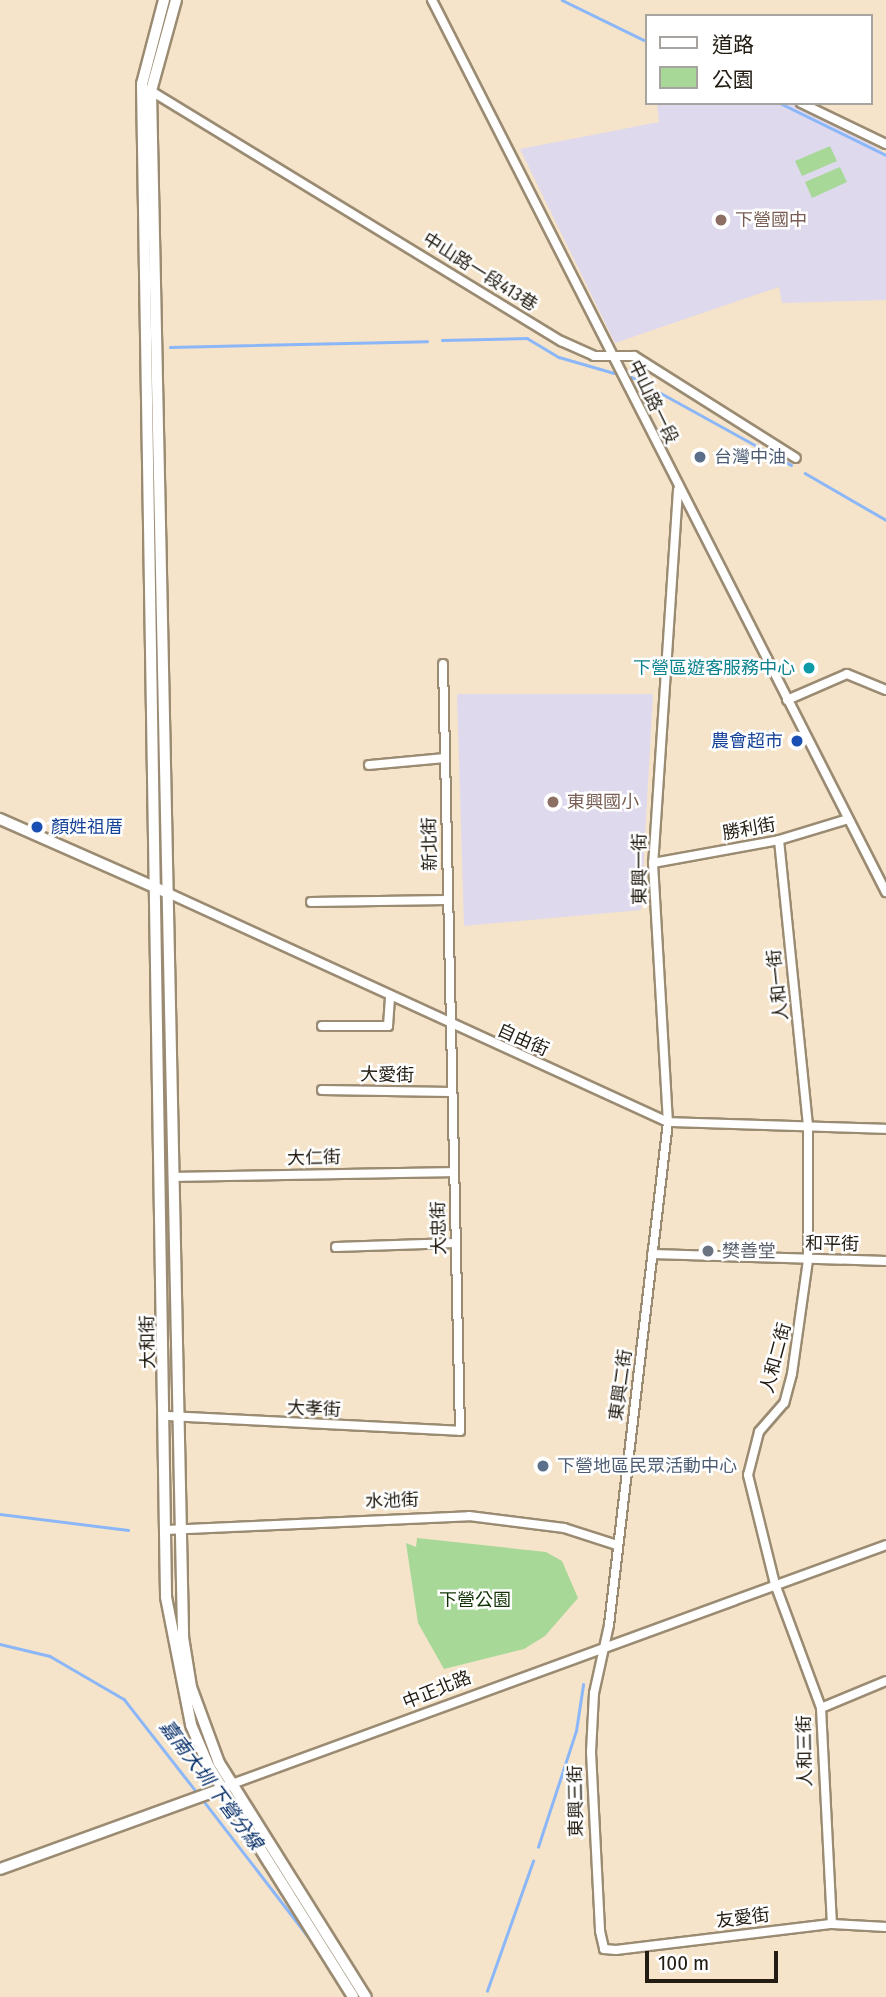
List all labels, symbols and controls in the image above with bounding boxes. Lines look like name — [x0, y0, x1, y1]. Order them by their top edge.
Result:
legend — [644, 14, 872, 105]
text: 道路 — [712, 32, 754, 58]
text: 公園 — [712, 67, 754, 93]
place label: 下營國中 — [735, 209, 807, 231]
marker: 下營國中 — [713, 212, 729, 228]
street label: 中山路一段413巷 — [419, 228, 541, 316]
street label: 中山路一段 — [624, 357, 682, 447]
place label: 台灣中油 — [714, 446, 786, 468]
marker: 台灣中油 — [692, 449, 708, 465]
place label: 下營區遊客服務中心 — [633, 657, 795, 679]
marker: 下營區遊客服務中心 — [801, 660, 817, 676]
place label: 農會超市 — [711, 730, 783, 752]
marker: 農會超市 — [789, 733, 805, 749]
place label: 東興國小 — [567, 791, 639, 813]
marker: 東興國小 — [545, 794, 561, 810]
street label: 勝利街 — [721, 814, 777, 844]
place label: 顏姓祖厝 — [51, 816, 123, 838]
street label: 新北街 — [419, 817, 441, 871]
marker: 顏姓祖厝 — [29, 819, 45, 835]
street label: 東興一街 — [629, 833, 651, 905]
street label: 人和一街 — [763, 948, 793, 1022]
street label: 自由街 — [494, 1019, 552, 1061]
street label: 大愛街 — [360, 1064, 414, 1086]
street label: 大仁街 — [287, 1147, 341, 1169]
street label: 大忠街 — [428, 1201, 450, 1255]
street label: 和平街 — [805, 1233, 859, 1255]
place label: 樊善堂 — [722, 1240, 776, 1262]
marker: 樊善堂 — [700, 1243, 716, 1259]
street label: 大和街 — [137, 1315, 159, 1369]
street label: 人和二街 — [756, 1320, 796, 1396]
street label: 東興二街 — [605, 1348, 637, 1422]
street label: 大孝街 — [286, 1397, 342, 1421]
place label: 下營地區民眾活動中心 — [557, 1455, 737, 1477]
marker: 下營地區民眾活動中心 — [535, 1458, 551, 1474]
street label: 水池街 — [365, 1489, 419, 1513]
park label: 下營公園 — [439, 1589, 511, 1611]
street label: 中正北路 — [400, 1667, 474, 1713]
street label: 人和三街 — [794, 1715, 816, 1787]
water label: 嘉南大圳 下營分線 — [155, 1716, 267, 1854]
street label: 東興三街 — [565, 1765, 587, 1837]
street label: 友愛街 — [715, 1904, 771, 1932]
scale bar — [648, 1938, 781, 1982]
text: 100 m — [658, 1950, 709, 1976]

